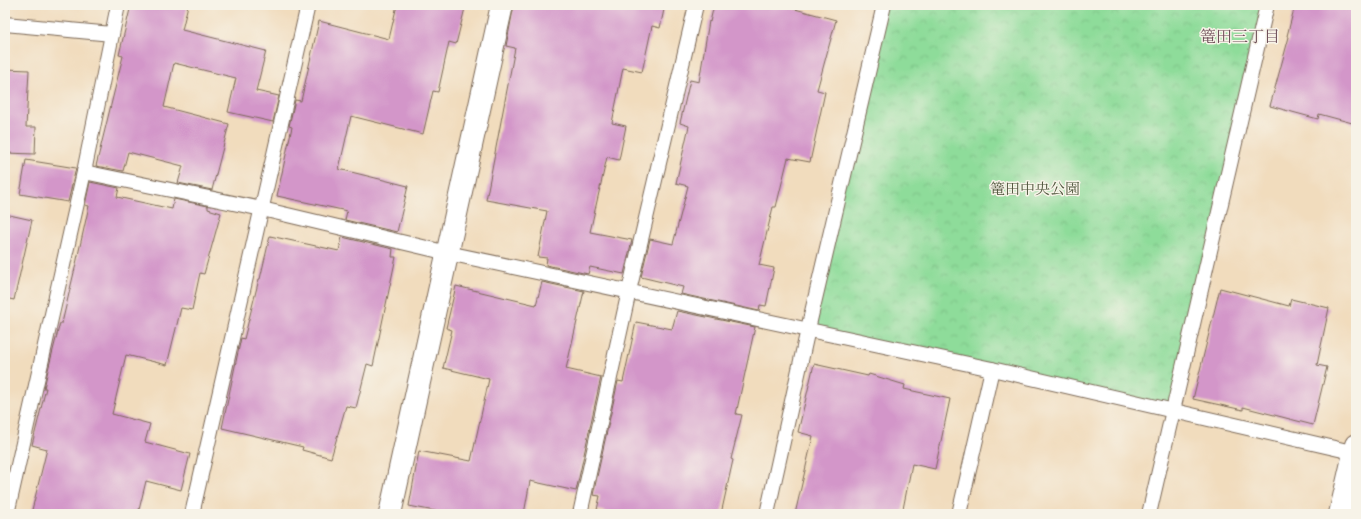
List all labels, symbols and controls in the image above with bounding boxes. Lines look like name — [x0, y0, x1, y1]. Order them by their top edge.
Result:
district label: 篭田三丁目 — [1200, 26, 1280, 47]
park label: 篭田中央公園 — [990, 179, 1080, 198]

